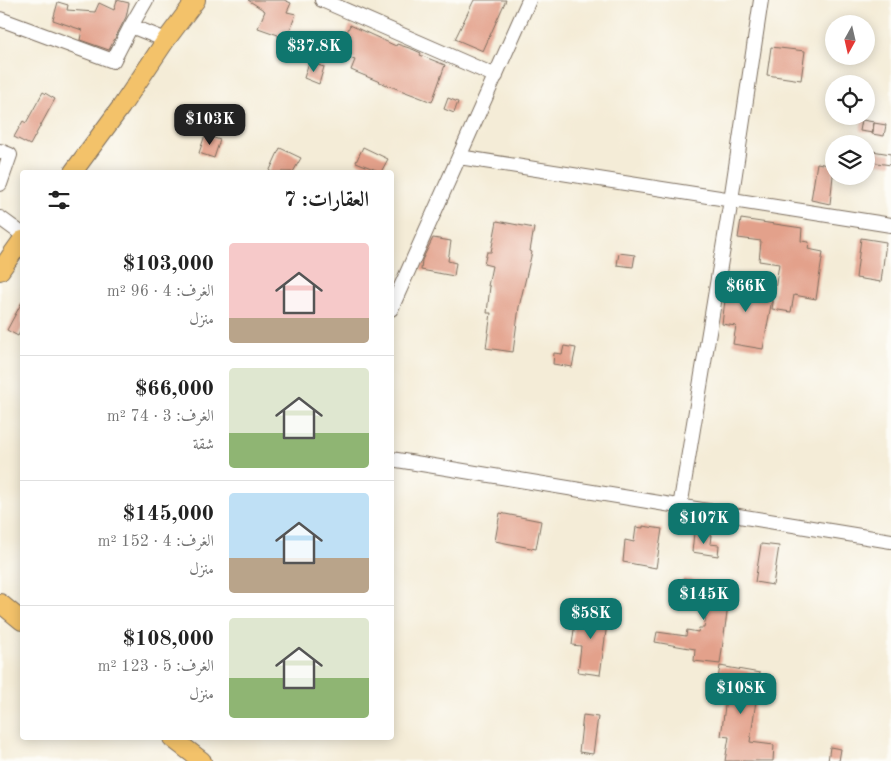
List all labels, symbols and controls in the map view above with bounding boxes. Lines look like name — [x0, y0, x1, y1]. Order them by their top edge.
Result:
north arrow — [825, 15, 875, 65]
map controls — [825, 15, 875, 185]
pin: $37.8K — [273, 30, 355, 73]
text: $37.8K — [287, 39, 341, 55]
button: locate — [825, 75, 875, 125]
pin: $103K — [175, 104, 245, 146]
text: $103K — [185, 112, 235, 128]
button: layers — [825, 135, 875, 185]
icon: filters — [45, 186, 73, 214]
text: العقارات: 7 — [284, 190, 369, 211]
text: $103,000 — [123, 254, 214, 275]
icon: home — [269, 263, 329, 323]
pin: $66K — [716, 270, 776, 313]
text: $66K — [726, 279, 766, 295]
text: الغرف: 4 · 96 m² — [107, 284, 214, 300]
text: منزل — [189, 312, 214, 328]
text: $66,000 — [135, 379, 214, 400]
icon: home — [269, 388, 329, 448]
text: الغرف: 3 · 74 m² — [107, 409, 214, 425]
text: شقة — [193, 437, 214, 453]
pin: $107K — [669, 502, 739, 545]
text: $145,000 — [123, 504, 214, 525]
text: $107K — [679, 511, 729, 527]
icon: home — [269, 513, 329, 573]
text: الغرف: 4 · 152 m² — [98, 534, 214, 550]
text: منزل — [189, 562, 214, 578]
pin: $145K — [669, 578, 739, 621]
text: $145K — [679, 587, 729, 603]
pin: $58K — [561, 598, 621, 640]
text: $58K — [571, 606, 611, 622]
text: $108,000 — [123, 629, 214, 650]
icon: home — [269, 638, 329, 698]
text: الغرف: 5 · 123 m² — [98, 659, 214, 675]
pin: $108K — [706, 672, 776, 715]
text: $108K — [716, 681, 766, 697]
text: منزل — [189, 687, 214, 703]

